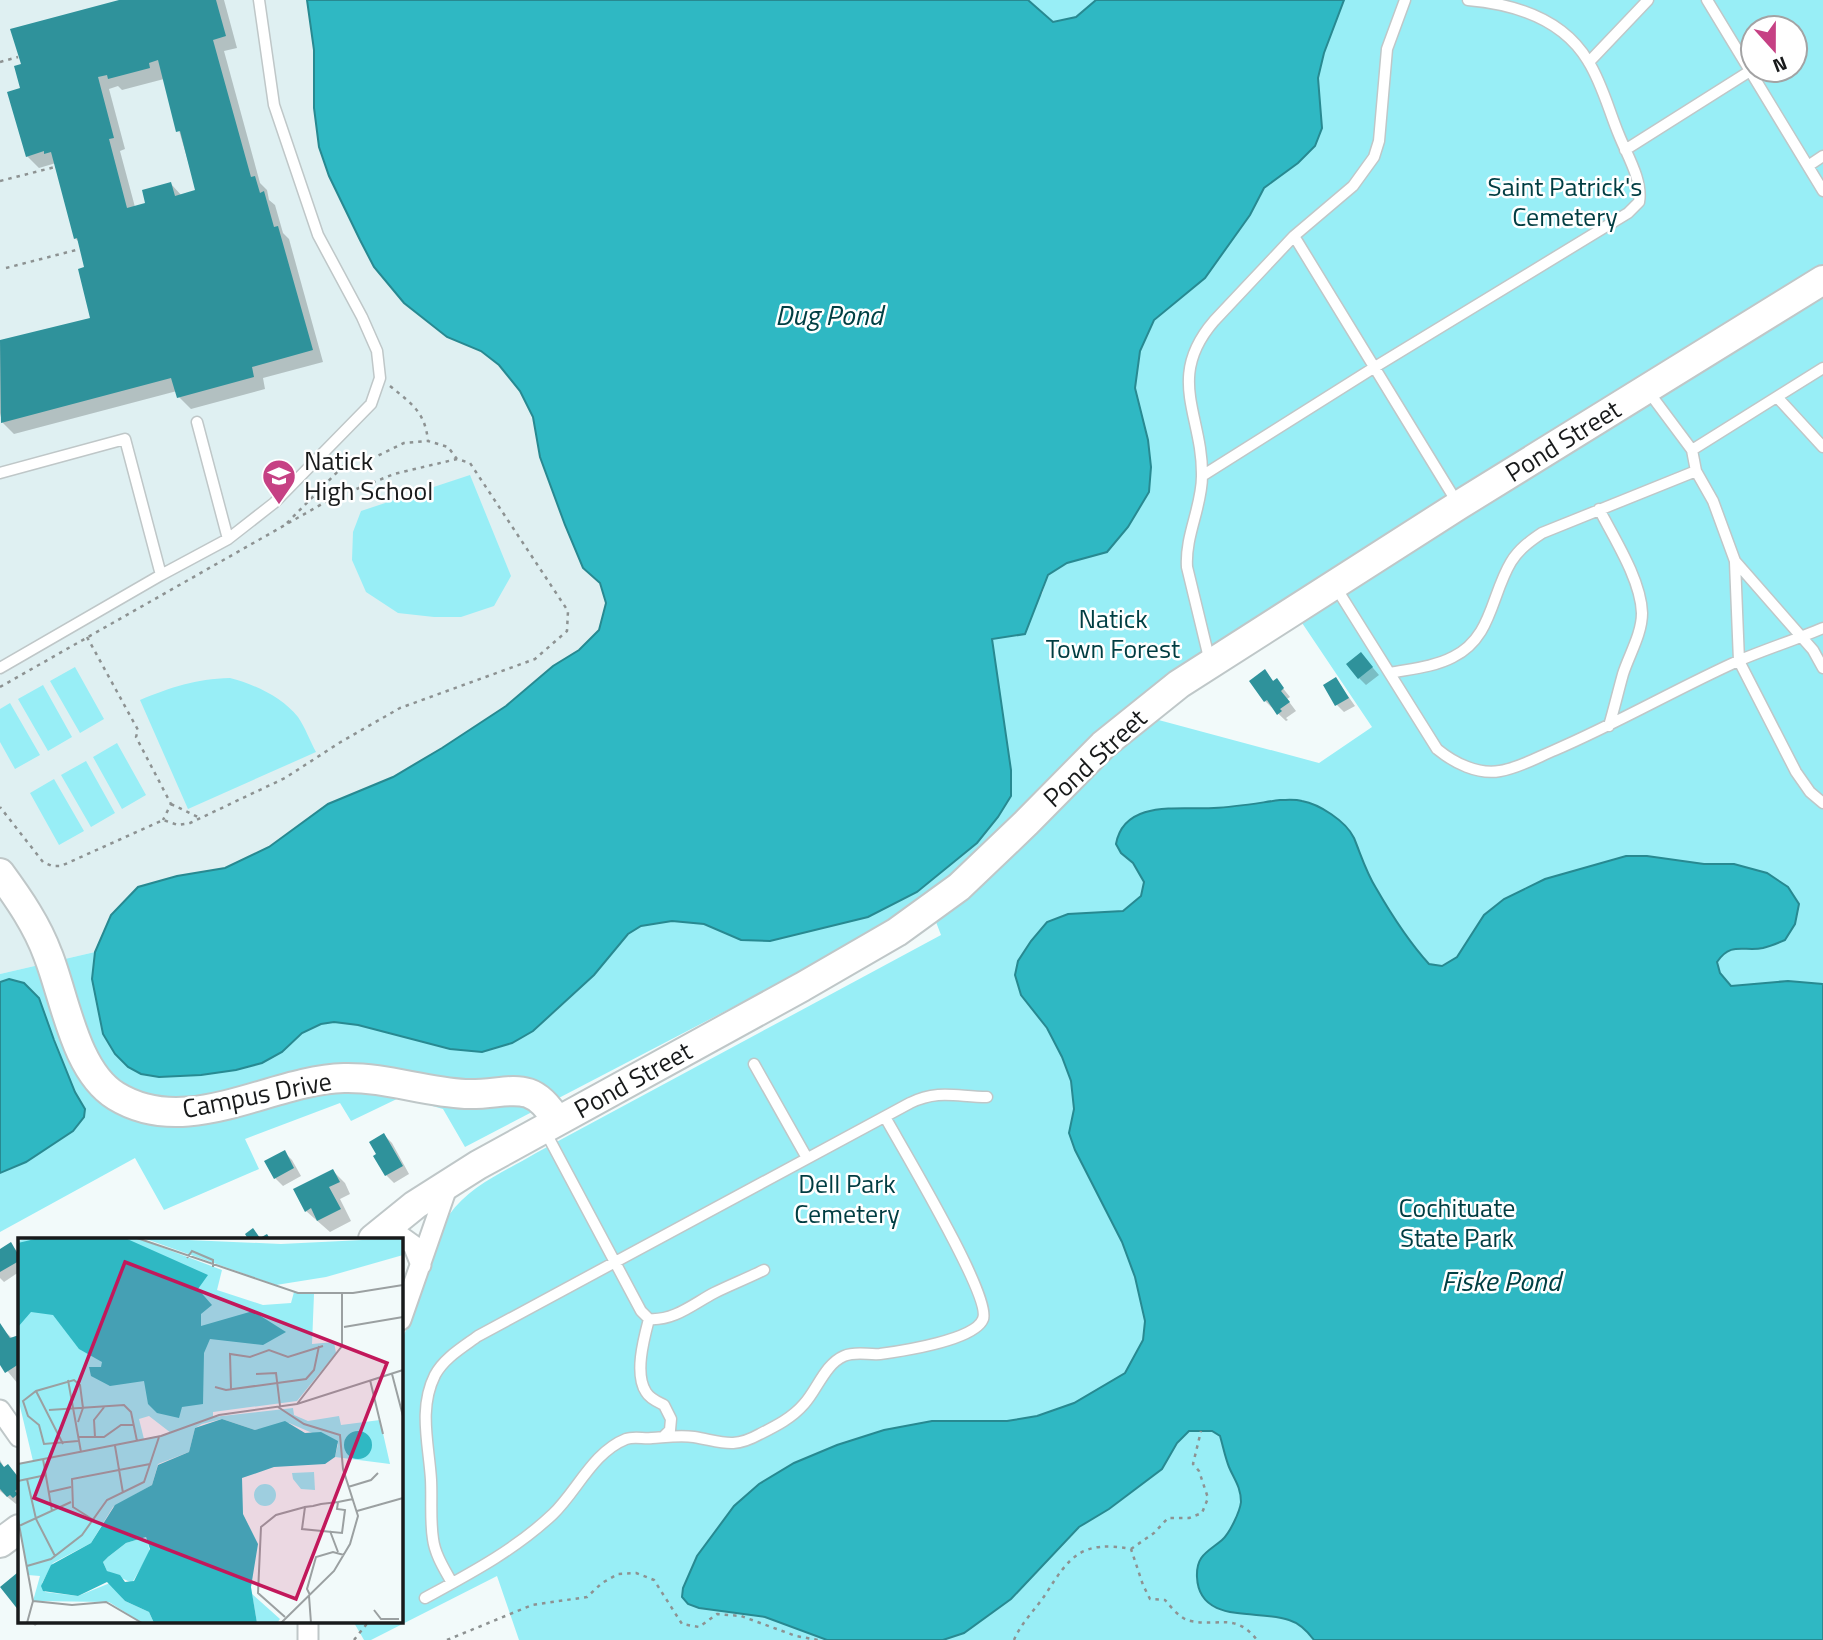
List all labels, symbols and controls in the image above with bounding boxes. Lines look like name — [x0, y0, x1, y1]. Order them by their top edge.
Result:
north arrow — [1739, 14, 1809, 84]
text: N — [1769, 49, 1792, 81]
park label: Saint Patrick's Cemetery — [1488, 167, 1642, 236]
water label: Dug Pond — [775, 293, 886, 336]
street label: Pond Street — [1497, 390, 1628, 491]
place label: Natick High School — [304, 441, 433, 510]
school or university icon: Natick High School — [260, 457, 298, 506]
park label: Natick Town Forest — [1046, 599, 1180, 668]
street label: Pond Street — [1034, 699, 1155, 816]
street label: Pond Street — [567, 1031, 699, 1128]
street label: Campus Drive — [179, 1061, 335, 1128]
park label: Dell Park Cemetery — [794, 1164, 900, 1233]
park label: Cochituate State Park — [1399, 1188, 1515, 1257]
inset map — [18, 1238, 402, 1622]
water label: Fiske Pond — [1441, 1259, 1564, 1302]

